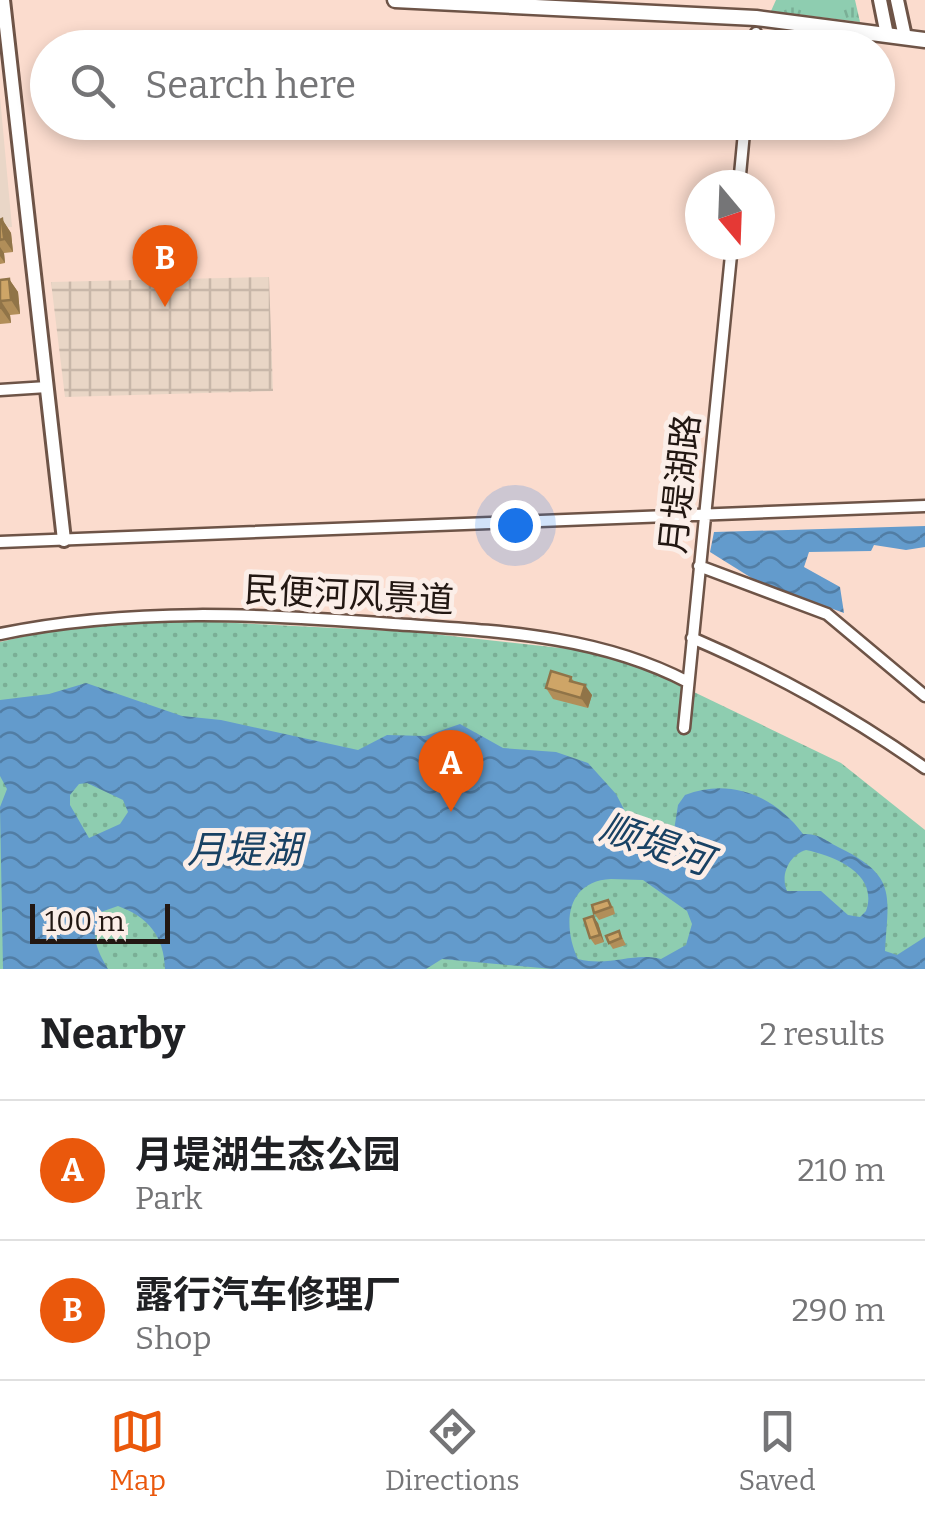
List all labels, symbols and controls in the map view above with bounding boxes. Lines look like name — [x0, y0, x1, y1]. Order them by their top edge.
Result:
search box — [30, 30, 895, 140]
icon: search — [65, 58, 120, 113]
text: Search here — [145, 62, 356, 108]
north arrow — [685, 170, 775, 260]
pin: B — [132, 224, 198, 307]
street label: 月堤湖路 — [652, 412, 708, 556]
your location — [490, 500, 541, 551]
street label: 民便河风景道 — [243, 569, 455, 621]
pin: A — [418, 730, 484, 812]
water label: 顺堤河 — [595, 804, 724, 887]
water label: 月堤湖 — [187, 827, 306, 873]
scale bar — [30, 899, 170, 944]
text: 100 m — [45, 905, 125, 938]
text: Nearby — [40, 1009, 185, 1059]
text: 2 results — [759, 1015, 885, 1053]
text: 月堤湖生态公园 — [135, 1132, 401, 1178]
text: A — [61, 1151, 84, 1189]
text: 210 m — [797, 1151, 885, 1189]
text: Park — [135, 1179, 202, 1217]
text: 露行汽车修理厂 — [135, 1272, 401, 1318]
text: B — [62, 1291, 83, 1329]
text: 290 m — [791, 1291, 885, 1329]
text: Shop — [135, 1319, 212, 1357]
tab: Map — [109, 1404, 166, 1497]
tab: Directions — [385, 1404, 520, 1497]
tab: Saved — [739, 1404, 816, 1497]

